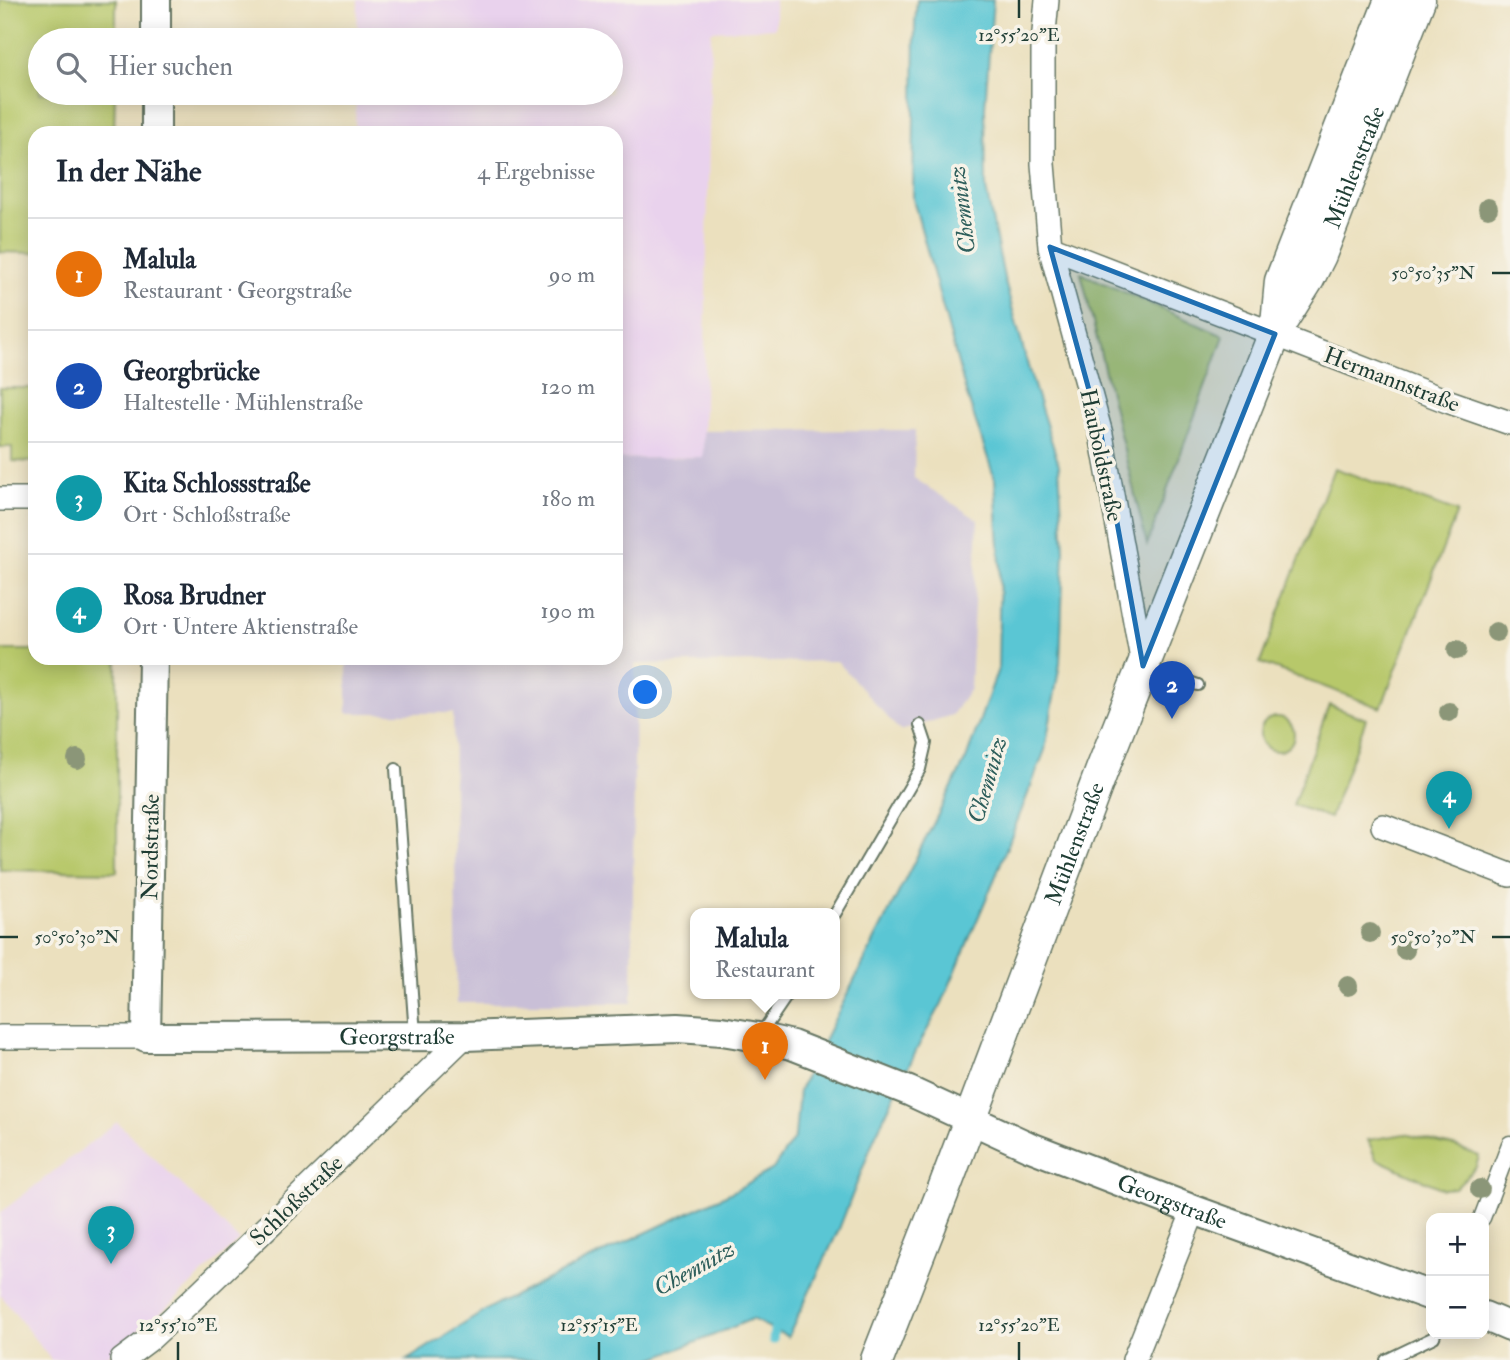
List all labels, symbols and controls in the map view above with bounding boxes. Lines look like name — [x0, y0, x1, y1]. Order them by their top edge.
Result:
text: 12°55'20"E — [978, 24, 1060, 47]
search box — [28, 28, 623, 105]
icon: search — [52, 48, 90, 86]
text: Hier suchen — [108, 51, 233, 83]
street label: Mühlenstraße — [1318, 102, 1392, 232]
text: In der Nähe — [56, 153, 201, 190]
text: 4 Ergebnisse — [477, 157, 595, 186]
water label: Chemnitz — [942, 164, 983, 256]
text: Malula — [123, 244, 196, 276]
text: 1 — [75, 260, 83, 289]
text: 90 m — [549, 260, 595, 289]
text: 50°50'35"N — [1391, 262, 1475, 285]
text: Restaurant · Georgstraße — [123, 276, 352, 305]
street label: Hermannstraße — [1320, 340, 1464, 419]
text: Georgbrücke — [123, 356, 260, 388]
text: 2 — [73, 372, 85, 401]
text: 120 m — [541, 372, 595, 401]
street label: Hauboldstraße — [1073, 386, 1130, 524]
text: Haltestelle · Mühlenstraße — [123, 388, 363, 417]
text: Kita Schlossstraße — [123, 468, 311, 500]
text: 3 — [75, 484, 83, 513]
text: 180 m — [542, 484, 595, 513]
text: Ort · Schloßstraße — [123, 500, 291, 529]
text: Rosa Brudner — [123, 580, 266, 612]
text: 4 — [73, 596, 85, 625]
text: 190 m — [541, 596, 595, 625]
text: Ort · Untere Aktienstraße — [123, 612, 358, 641]
pin: 2 — [1149, 661, 1195, 719]
your location — [628, 675, 662, 709]
water label: Chemnitz — [960, 733, 1015, 827]
pin: 4 — [1426, 771, 1472, 829]
street label: Mühlenstraße — [1039, 778, 1111, 909]
street label: Nordstraße — [135, 793, 166, 900]
popup — [690, 908, 840, 999]
text: Malula — [715, 923, 788, 955]
text: 50°50'30"N — [34, 926, 120, 949]
text: 50°50'30"N — [1390, 926, 1476, 949]
text: Restaurant — [715, 955, 815, 984]
street label: Georgstraße — [339, 1022, 455, 1051]
pin: 1 — [742, 1022, 788, 1080]
street label: Schloßstraße — [244, 1148, 349, 1252]
street label: Georgstraße — [1113, 1168, 1231, 1236]
pin: 3 — [88, 1206, 134, 1264]
map controls — [1426, 1213, 1489, 1339]
button: + — [1426, 1213, 1489, 1276]
water label: Chemnitz — [648, 1233, 740, 1303]
button: − — [1426, 1276, 1489, 1339]
text: 12°55'10"E — [139, 1314, 217, 1337]
text: 12°55'15"E — [560, 1314, 638, 1337]
text: 12°55'20"E — [978, 1314, 1060, 1337]

